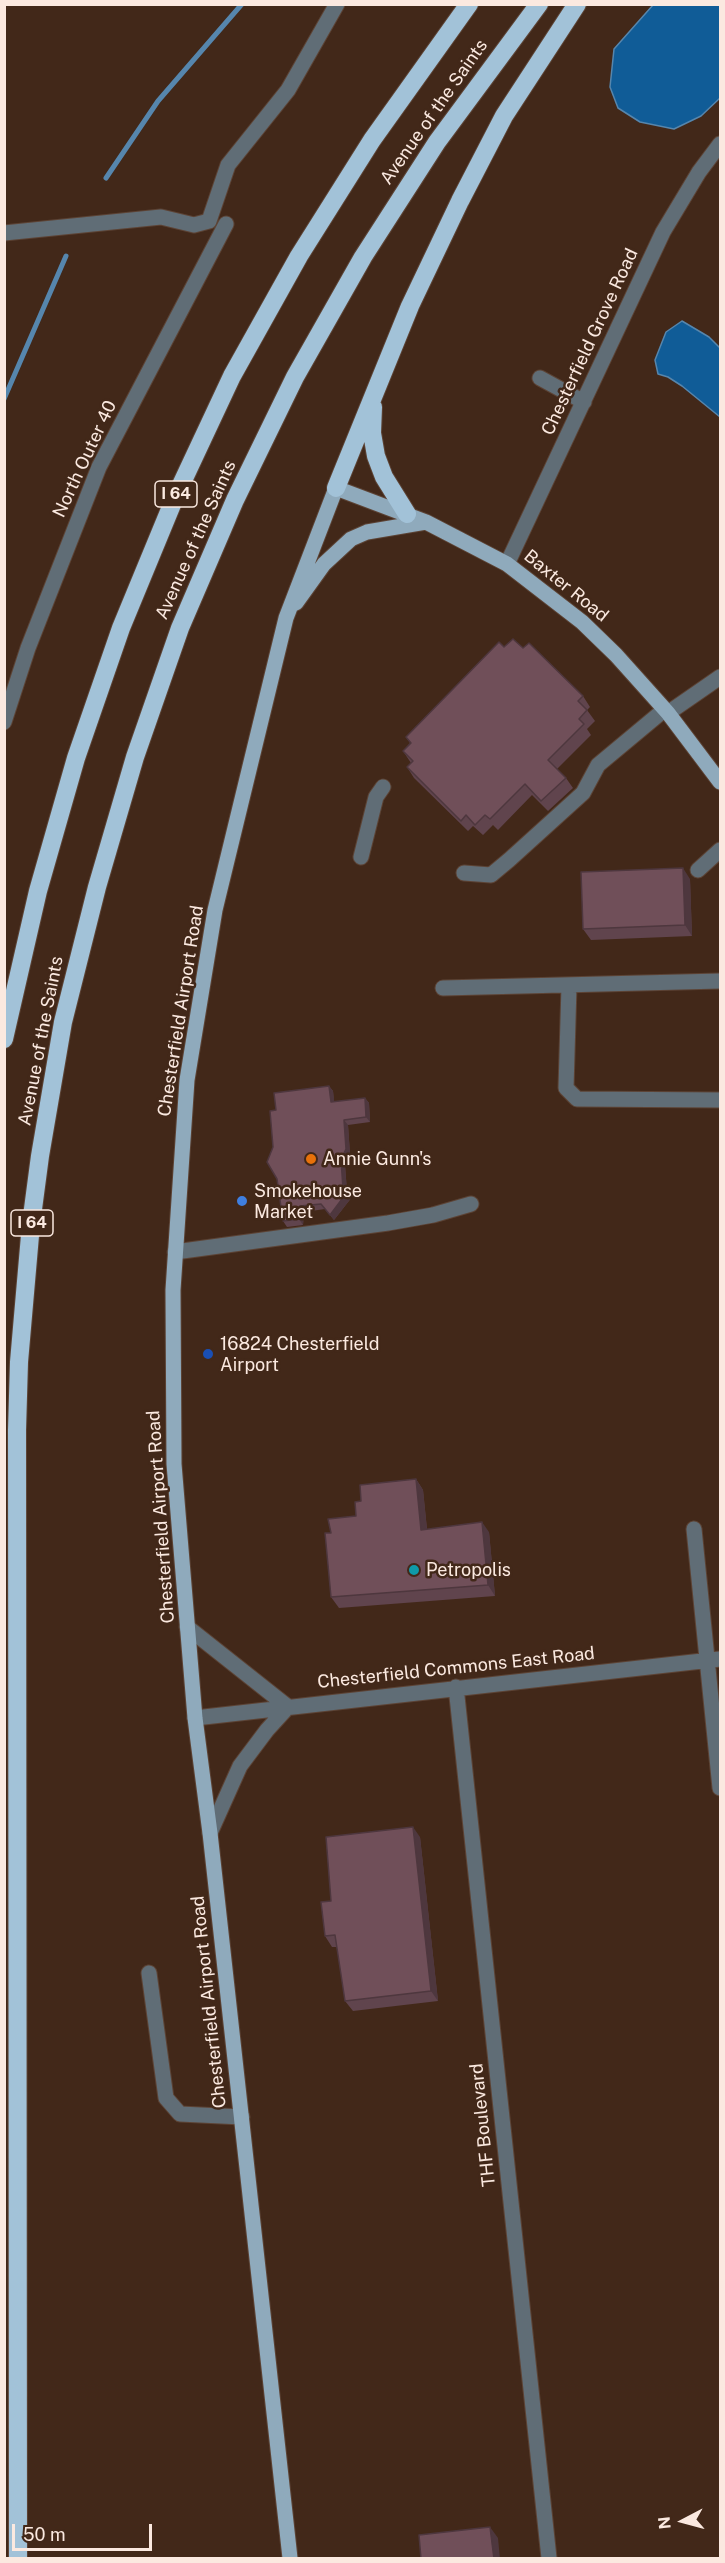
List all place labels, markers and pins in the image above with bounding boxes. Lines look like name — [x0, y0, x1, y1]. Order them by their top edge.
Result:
place label: Annie Gunn's — [323, 1148, 431, 1170]
marker: Annie Gunn's — [304, 1152, 318, 1166]
place label: Smokehouse Market — [254, 1180, 362, 1222]
marker: Smokehouse Market — [235, 1194, 249, 1208]
place label: 16824 Chesterfield Airport — [220, 1333, 380, 1376]
marker: 16824 Chesterfield Airport — [201, 1347, 215, 1361]
place label: Petropolis — [426, 1559, 511, 1581]
marker: Petropolis — [407, 1563, 421, 1577]

